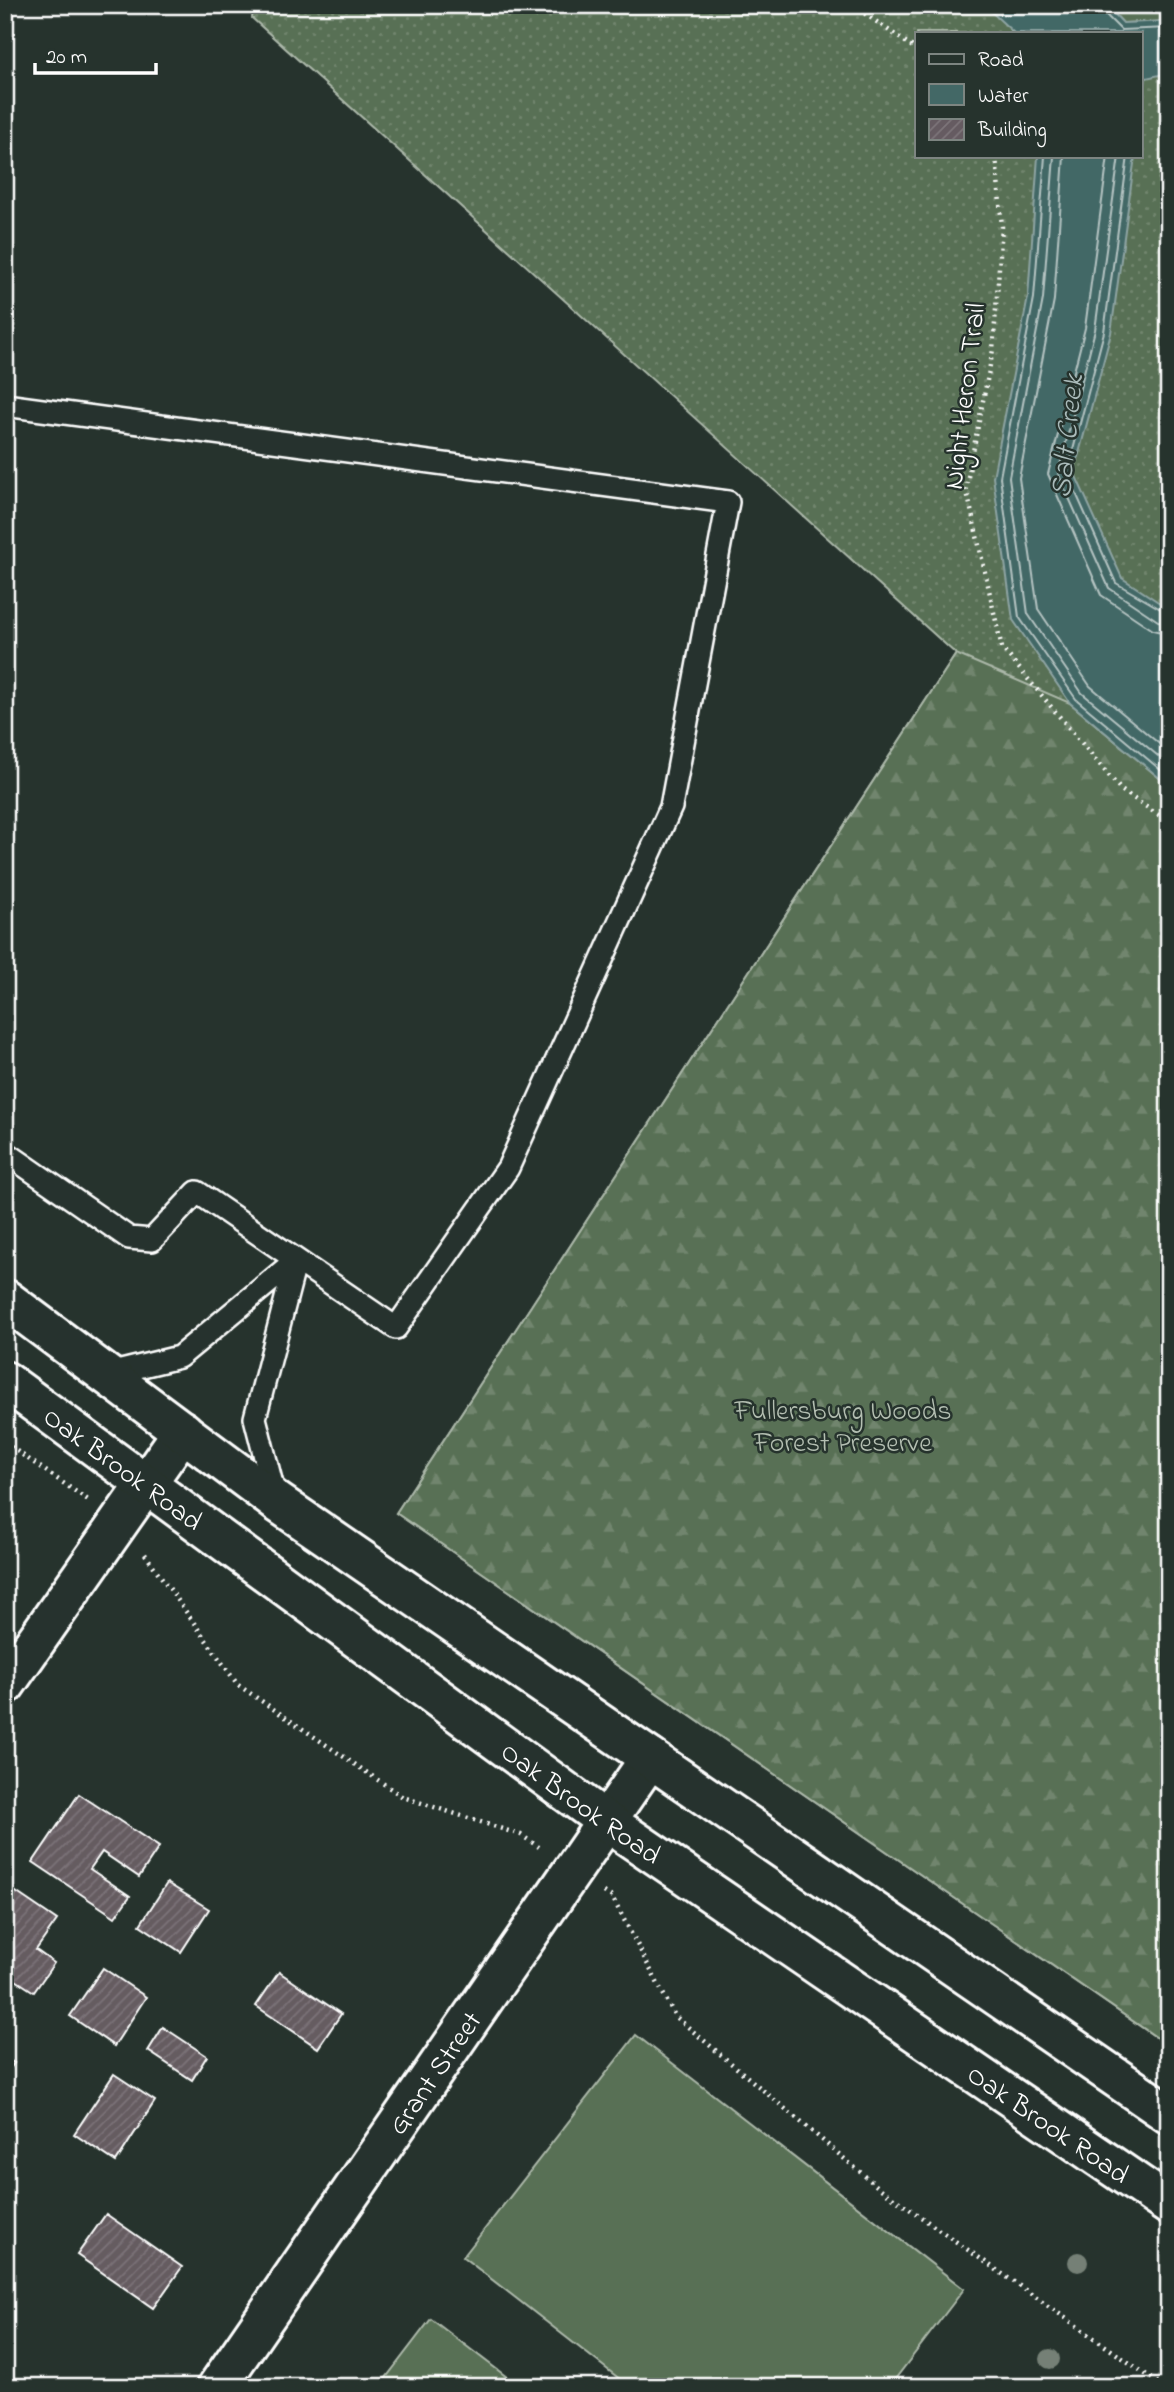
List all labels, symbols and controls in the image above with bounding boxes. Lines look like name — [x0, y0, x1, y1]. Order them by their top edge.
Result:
scale bar — [35, 32, 156, 76]
legend — [915, 32, 1142, 158]
text: 20 m — [46, 43, 87, 73]
text: Road — [978, 46, 1024, 76]
text: Water — [978, 82, 1029, 112]
text: Building — [977, 116, 1047, 148]
street label: Night Heron Trail — [935, 301, 998, 492]
water label: Salt Creek — [1041, 371, 1098, 500]
park label: Fullersburg Woods Forest Preserve — [734, 1392, 951, 1465]
street label: Oak Brook Road — [33, 1398, 210, 1543]
street label: Oak Brook Road — [491, 1733, 668, 1877]
street label: Grant Street — [379, 2004, 494, 2145]
street label: Oak Brook Road — [957, 2056, 1137, 2196]

